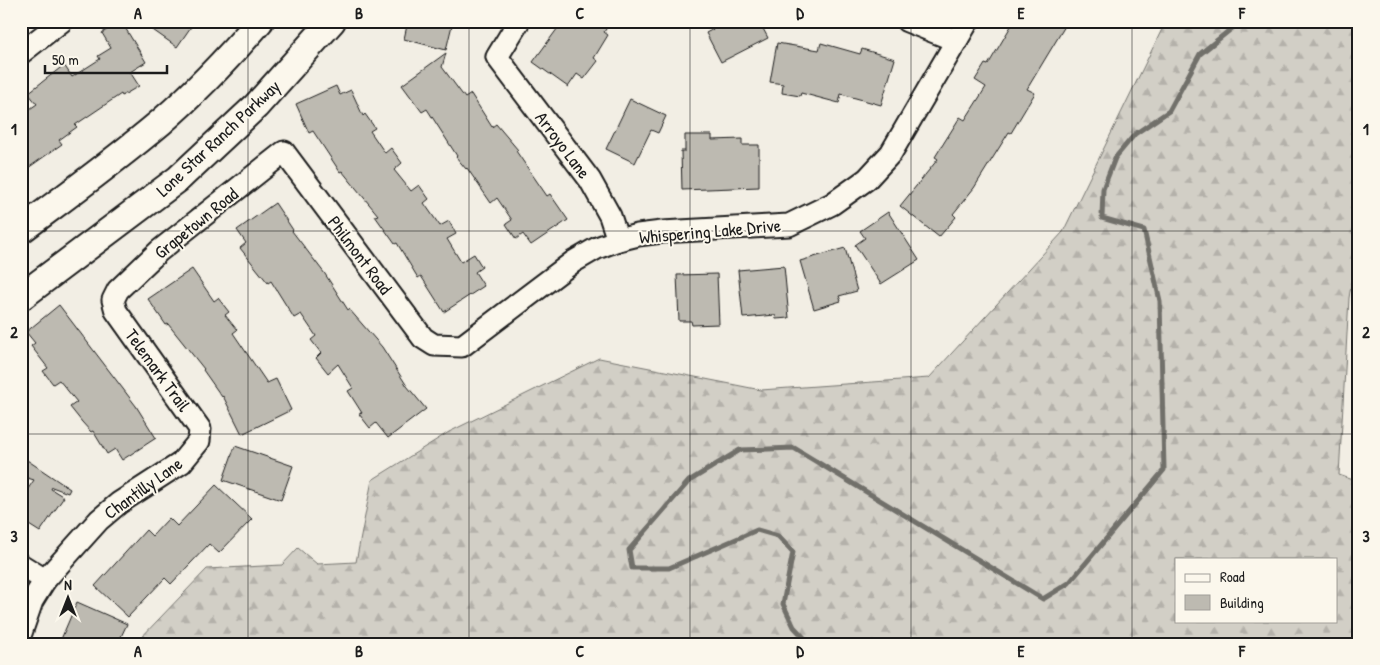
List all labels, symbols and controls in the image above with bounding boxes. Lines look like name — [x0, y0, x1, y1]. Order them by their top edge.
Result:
text: A — [134, 2, 142, 24]
text: B — [355, 2, 363, 24]
text: C — [576, 2, 585, 24]
text: D — [796, 2, 804, 24]
text: E — [1017, 2, 1025, 24]
text: F — [1238, 2, 1246, 24]
scale bar — [45, 42, 168, 74]
text: 50 m — [52, 49, 79, 70]
street label: Lone Star Ranch Parkway — [151, 74, 286, 202]
street label: Arroyo Lane — [530, 106, 596, 184]
text: 1 — [11, 118, 17, 140]
text: 1 — [1363, 118, 1369, 140]
street label: Grapetown Road — [149, 181, 243, 265]
street label: Philmont Road — [322, 211, 398, 299]
street label: Whispering Lake Drive — [638, 212, 782, 250]
text: 2 — [10, 321, 18, 343]
text: 2 — [1362, 321, 1370, 343]
street label: Telemark Trail — [119, 324, 197, 417]
street label: Chantilly Lane — [99, 451, 187, 525]
text: 3 — [10, 525, 18, 547]
text: 3 — [1362, 525, 1370, 547]
legend — [1175, 558, 1338, 622]
text: Road — [1220, 566, 1245, 587]
north arrow — [42, 572, 92, 622]
text: N — [64, 575, 72, 594]
text: Building — [1220, 592, 1264, 613]
text: A — [134, 640, 142, 662]
text: B — [355, 640, 363, 662]
text: C — [576, 640, 585, 662]
text: D — [796, 640, 804, 662]
text: E — [1017, 640, 1025, 662]
text: F — [1238, 640, 1246, 662]

